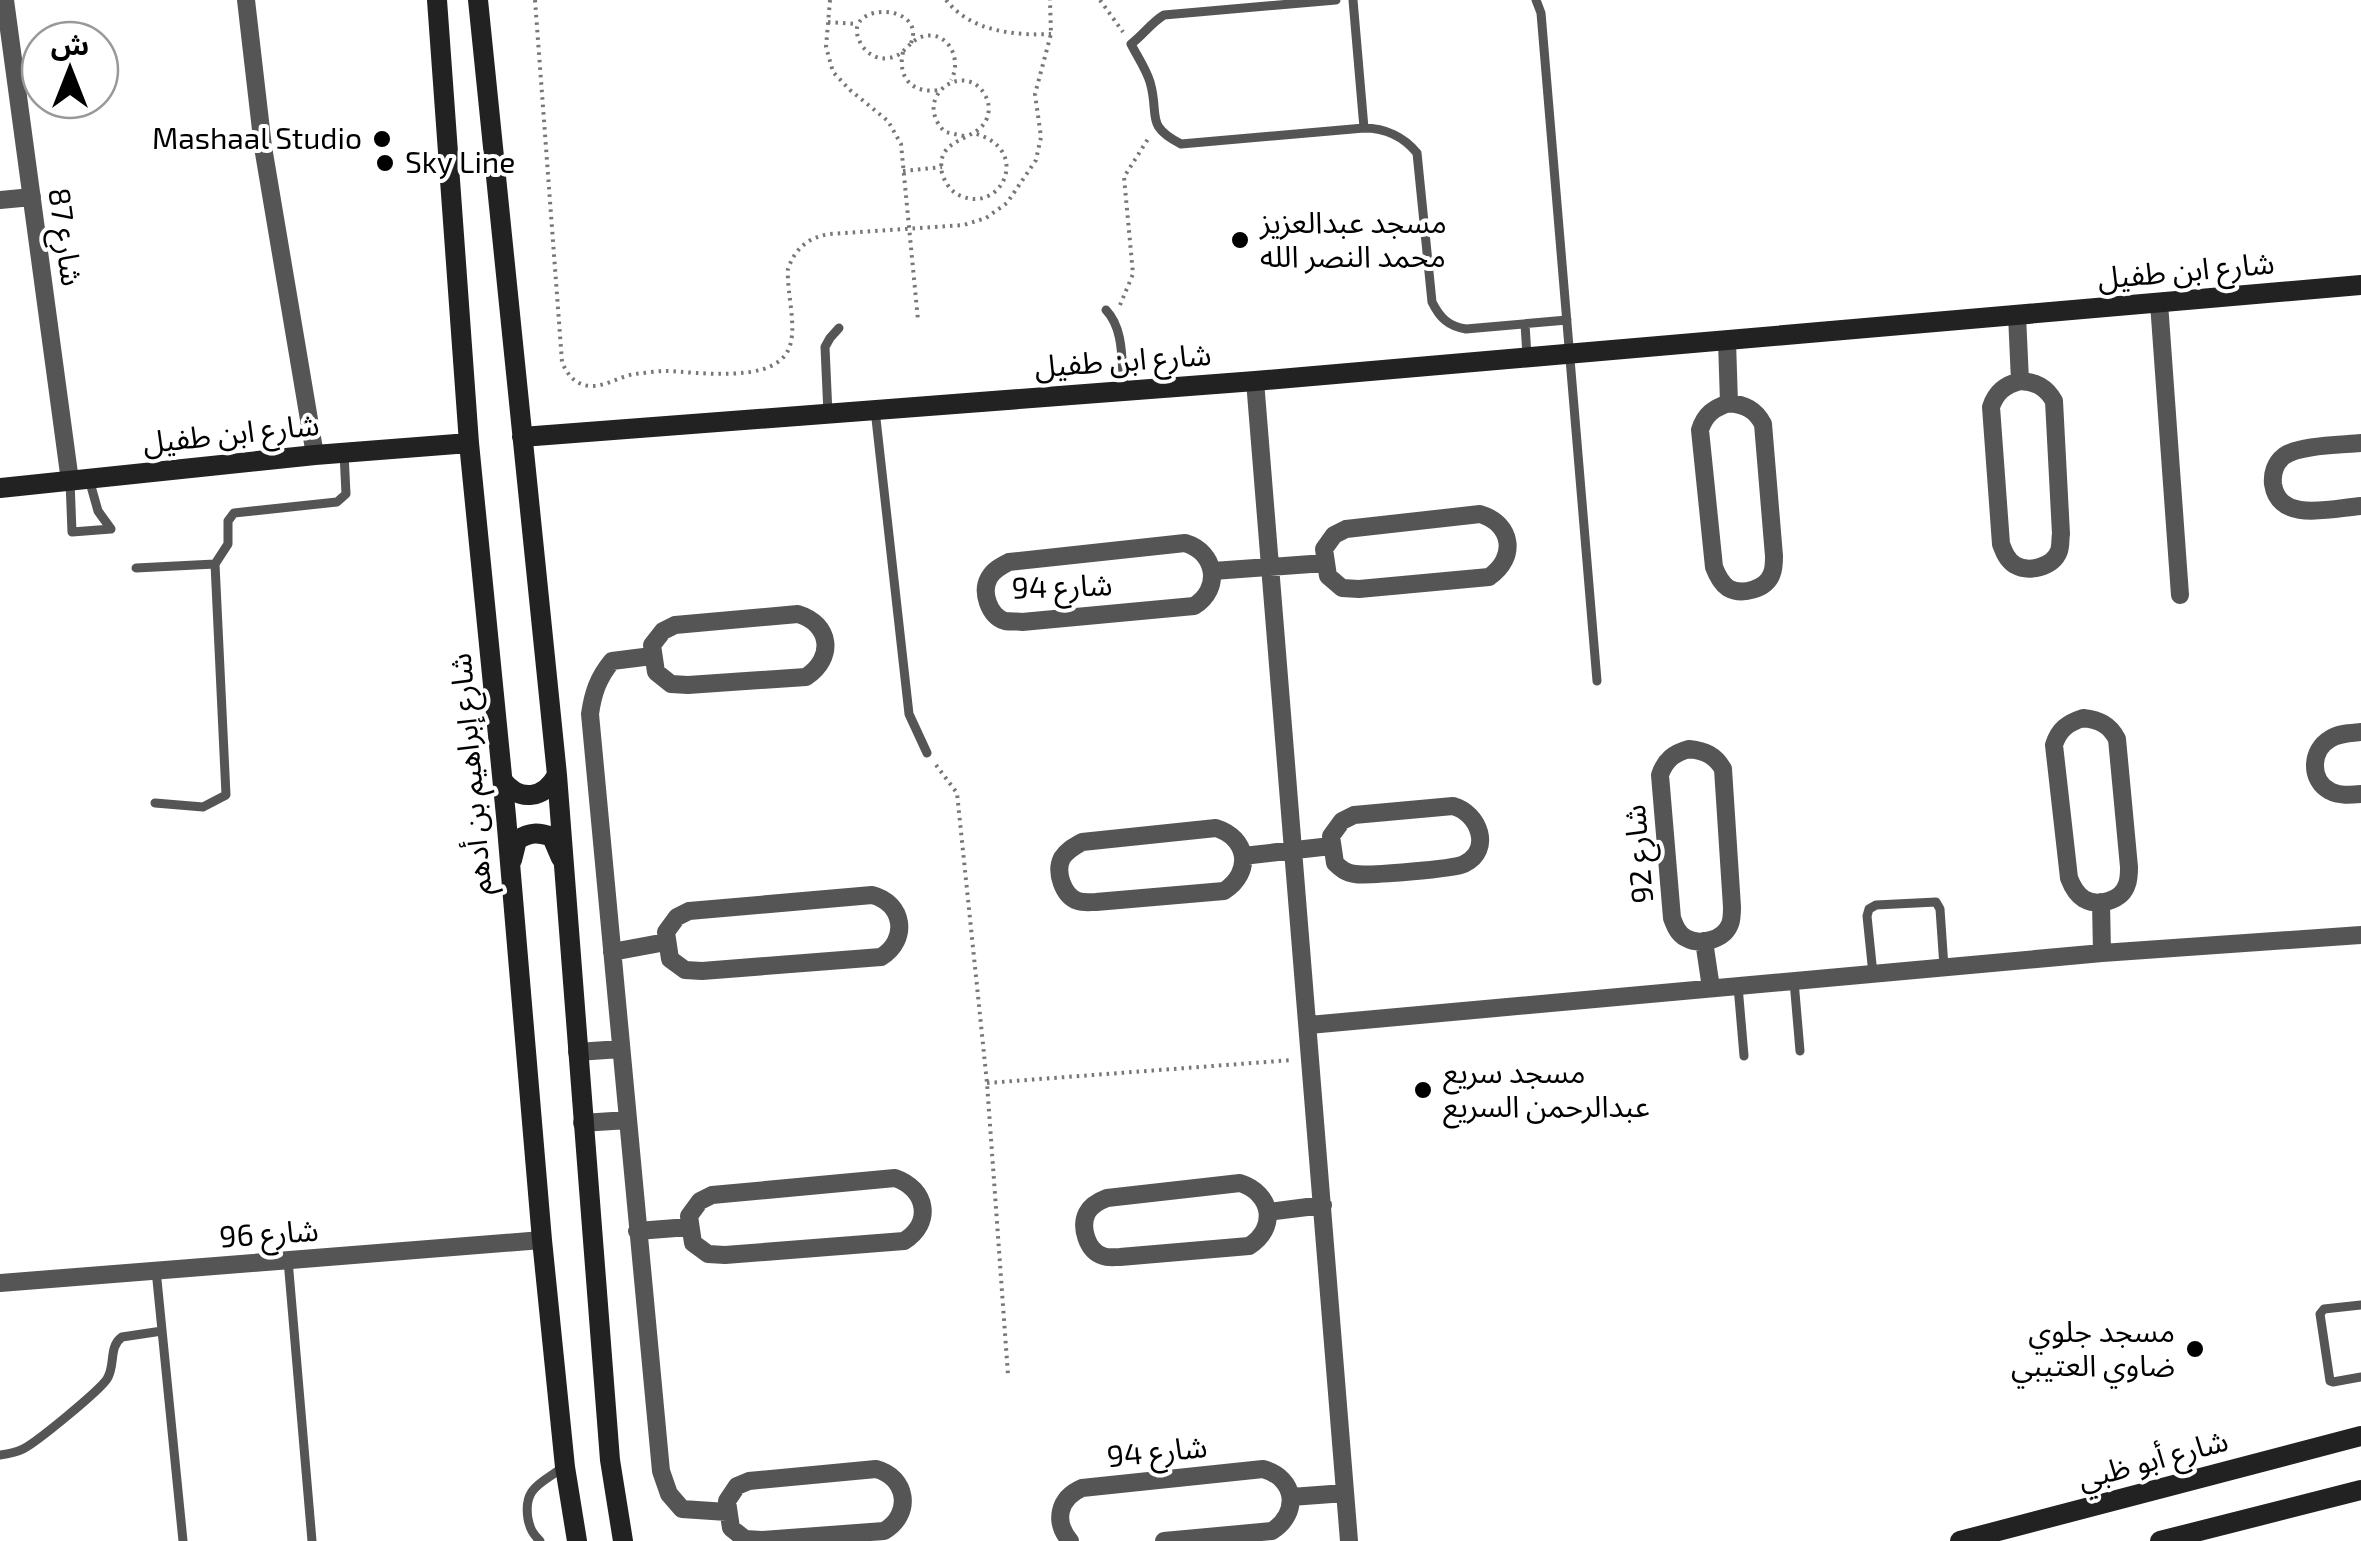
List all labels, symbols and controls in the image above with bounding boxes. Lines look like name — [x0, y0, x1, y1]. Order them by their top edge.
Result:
north arrow — [20, 20, 120, 120]
text: ش — [51, 27, 89, 61]
place label: Mashaal Studio — [152, 119, 362, 155]
marker: Mashaal Studio — [371, 128, 393, 150]
place label: Sky Line — [405, 143, 515, 179]
marker: Sky Line — [374, 152, 396, 174]
street label: شارع 87 — [36, 185, 92, 289]
place label: مسجد عبدالعزيز محمد النصر الله — [1259, 203, 1447, 274]
marker: مسجد عبدالعزيز محمد النصر الله — [1229, 229, 1251, 251]
street label: شارع ابن طفيل — [2096, 243, 2276, 301]
street label: شارع ابن طفيل — [1033, 335, 1213, 389]
street label: شارع ابن طفيل — [141, 405, 321, 465]
street label: شارع 94 — [1011, 565, 1113, 611]
street label: شارع إبراهيم بن أدهم — [441, 651, 504, 897]
street label: شارع 92 — [1615, 803, 1665, 905]
place label: مسجد سريع عبدالرحمن السريع — [1443, 1053, 1650, 1129]
marker: مسجد سريع عبدالرحمن السريع — [1412, 1079, 1434, 1101]
street label: شارع 96 — [218, 1211, 320, 1259]
place label: مسجد جلوي ضاوي العتيبي — [2011, 1312, 2175, 1389]
marker: مسجد جلوي ضاوي العتيبي — [2184, 1338, 2206, 1360]
street label: شارع أبو ظبي — [2074, 1421, 2233, 1502]
street label: شارع 94 — [1105, 1427, 1209, 1479]

